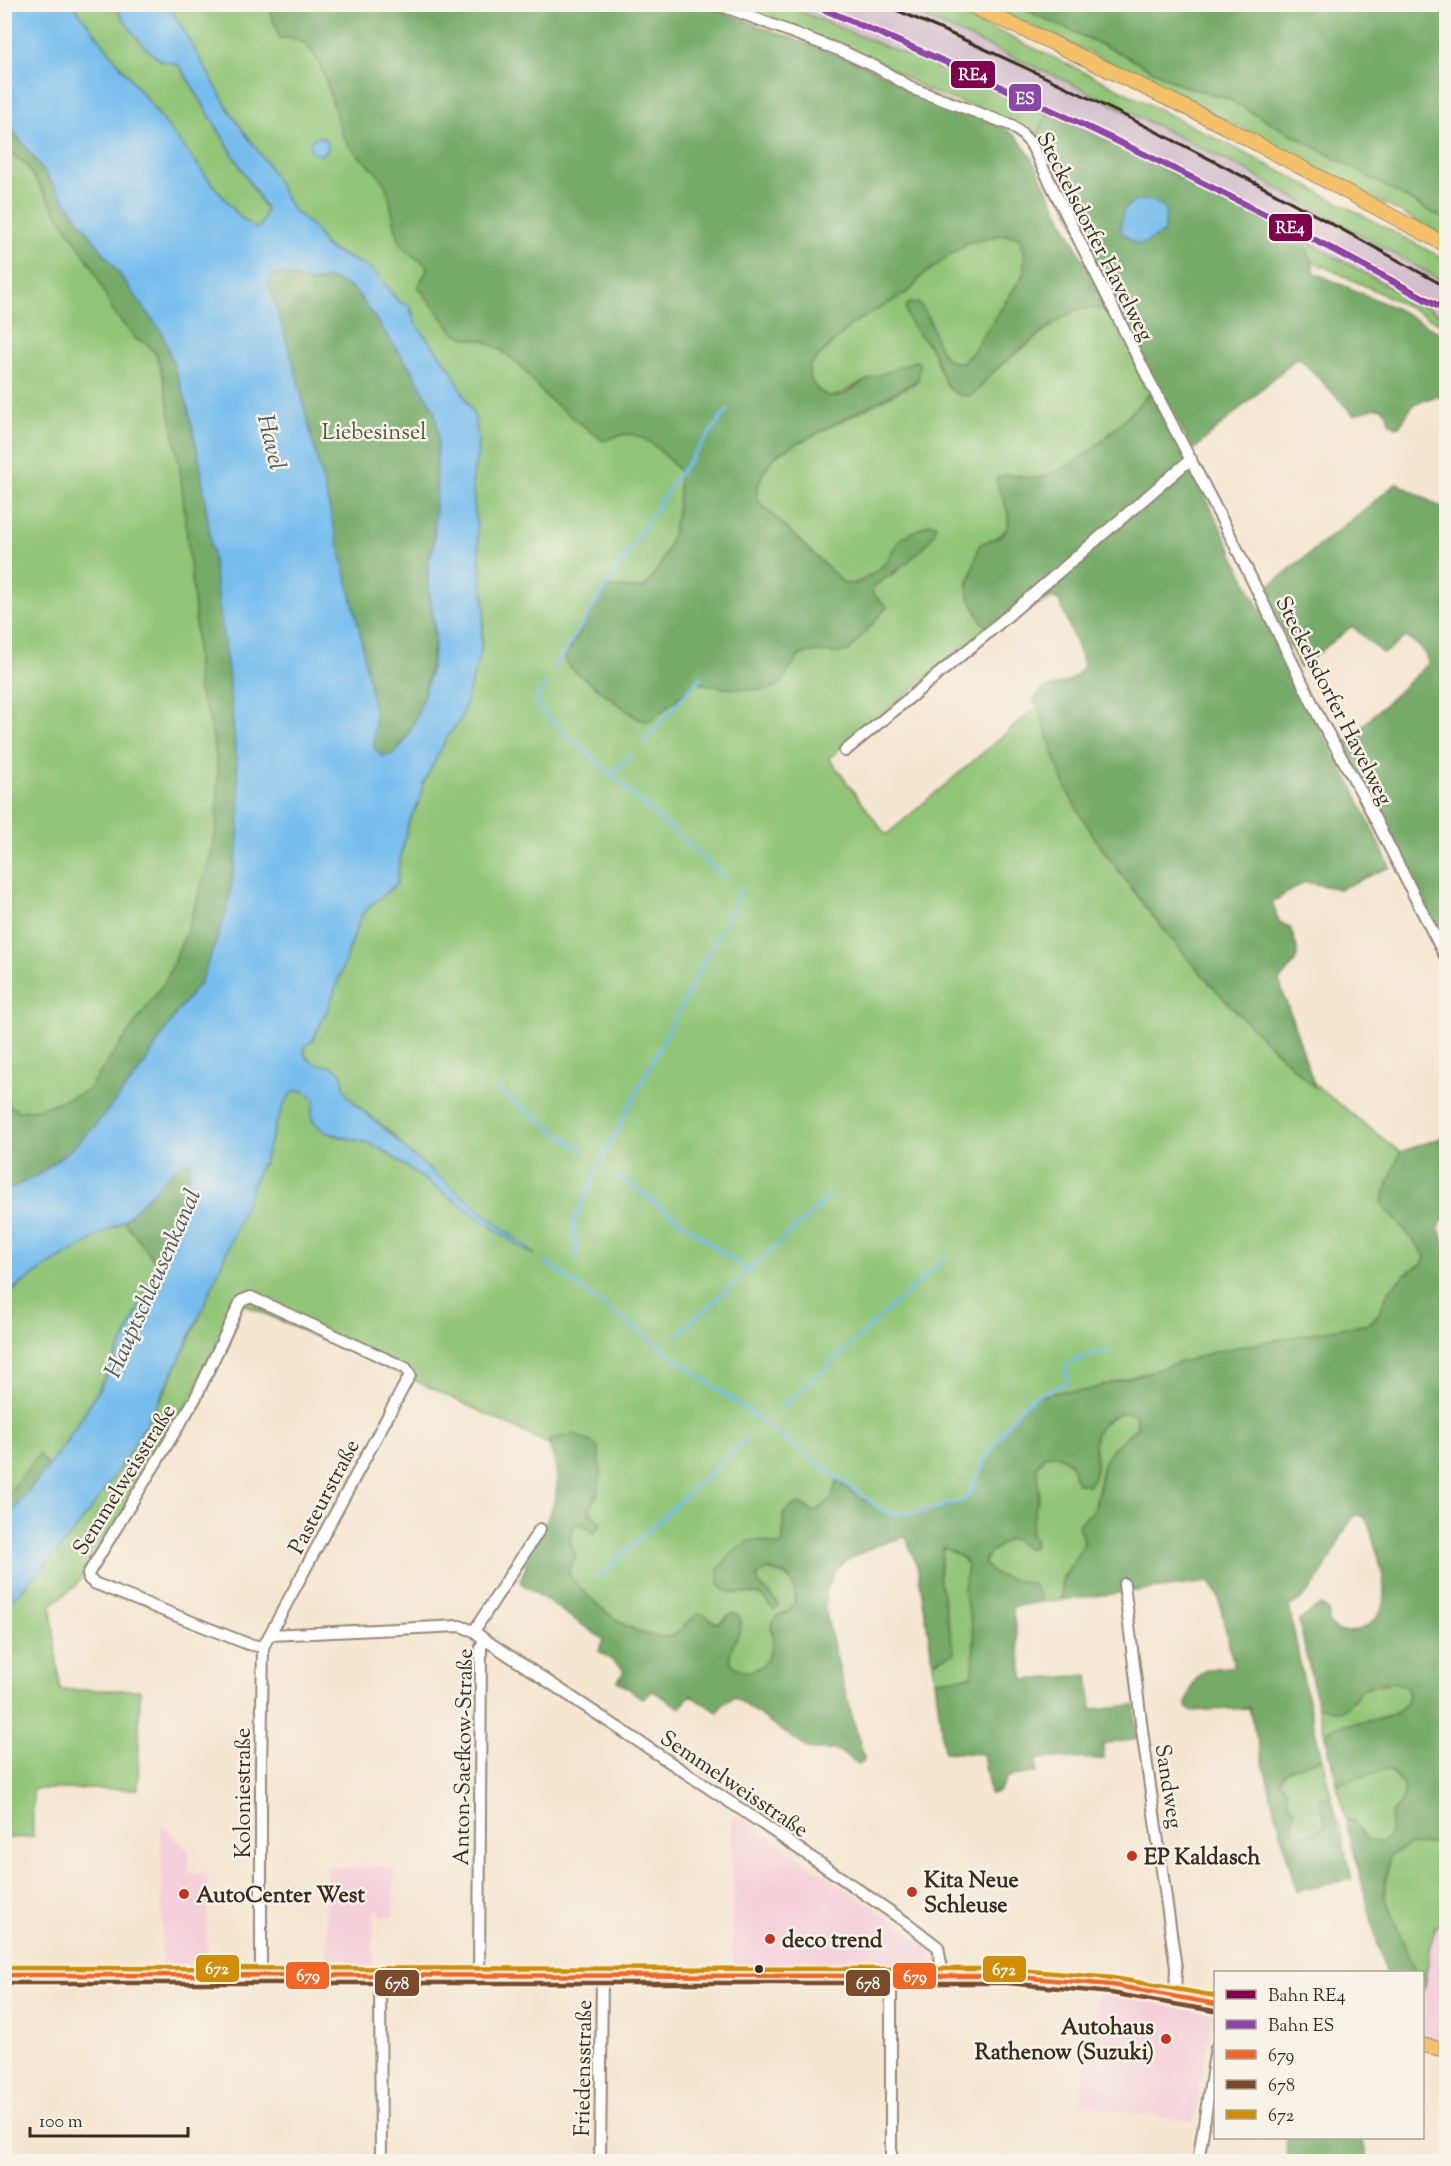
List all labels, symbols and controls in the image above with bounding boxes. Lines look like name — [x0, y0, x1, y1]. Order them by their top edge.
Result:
line badge: RE4 — [950, 60, 996, 89]
text: RE4 — [958, 65, 988, 88]
line badge: ES — [1008, 83, 1042, 112]
text: ES — [1015, 89, 1035, 112]
street label: Steckelsdorfer Havelweg — [1027, 127, 1160, 348]
line badge: RE4 — [1268, 213, 1313, 242]
text: RE4 — [1275, 218, 1305, 241]
water label: Havel — [247, 411, 293, 474]
park label: Liebesinsel — [322, 418, 426, 450]
street label: Steckelsdorfer Havelweg — [1266, 591, 1399, 812]
water label: Hauptschleusenkanal — [97, 1184, 211, 1384]
street label: Semmelweisstraße — [66, 1399, 185, 1562]
street label: Pasteurstraße — [282, 1434, 369, 1561]
street label: Anton-Saefkow-Straße — [447, 1648, 483, 1866]
street label: Semmelweisstraße — [653, 1724, 814, 1847]
street label: Koloniestraße — [229, 1728, 261, 1858]
street label: Sandweg — [1145, 1742, 1190, 1831]
place label: EP Kaldasch — [1144, 1843, 1260, 1875]
marker: EP Kaldasch — [1125, 1849, 1139, 1863]
place label: Kita Neue Schleuse — [924, 1866, 1019, 1923]
place label: AutoCenter West — [196, 1881, 365, 1913]
marker: Kita Neue Schleuse — [905, 1885, 919, 1899]
marker: AutoCenter West — [177, 1887, 191, 1901]
place label: deco trend — [782, 1926, 883, 1958]
marker: deco trend — [763, 1932, 777, 1946]
line badge: 672 — [195, 1954, 240, 1983]
line badge: 672 — [982, 1955, 1027, 1983]
text: 672 — [205, 1959, 229, 1982]
text: 672 — [992, 1960, 1016, 1983]
line badge: 679 — [285, 1961, 330, 1990]
line badge: 679 — [892, 1962, 937, 1990]
unlabelled marker — [753, 1963, 765, 1975]
text: 679 — [296, 1966, 320, 1989]
text: 679 — [903, 1967, 927, 1990]
line badge: 678 — [374, 1969, 420, 1997]
line badge: 678 — [845, 1969, 891, 1997]
legend — [1214, 1971, 1424, 2139]
text: 678 — [385, 1974, 409, 1997]
text: 678 — [856, 1974, 880, 1997]
text: Bahn RE4 — [1268, 1984, 1346, 2010]
street label: Friedensstraße — [568, 1999, 602, 2137]
place label: Autohaus Rathenow (Suzuki) — [975, 2013, 1154, 2070]
text: Bahn ES — [1268, 2014, 1334, 2040]
marker: Autohaus Rathenow (Suzuki) — [1159, 2032, 1173, 2046]
text: 679 — [1268, 2044, 1295, 2070]
text: 678 — [1268, 2074, 1295, 2100]
scale bar — [30, 2100, 188, 2138]
text: 672 — [1268, 2104, 1295, 2130]
text: 100 m — [39, 2110, 83, 2136]

